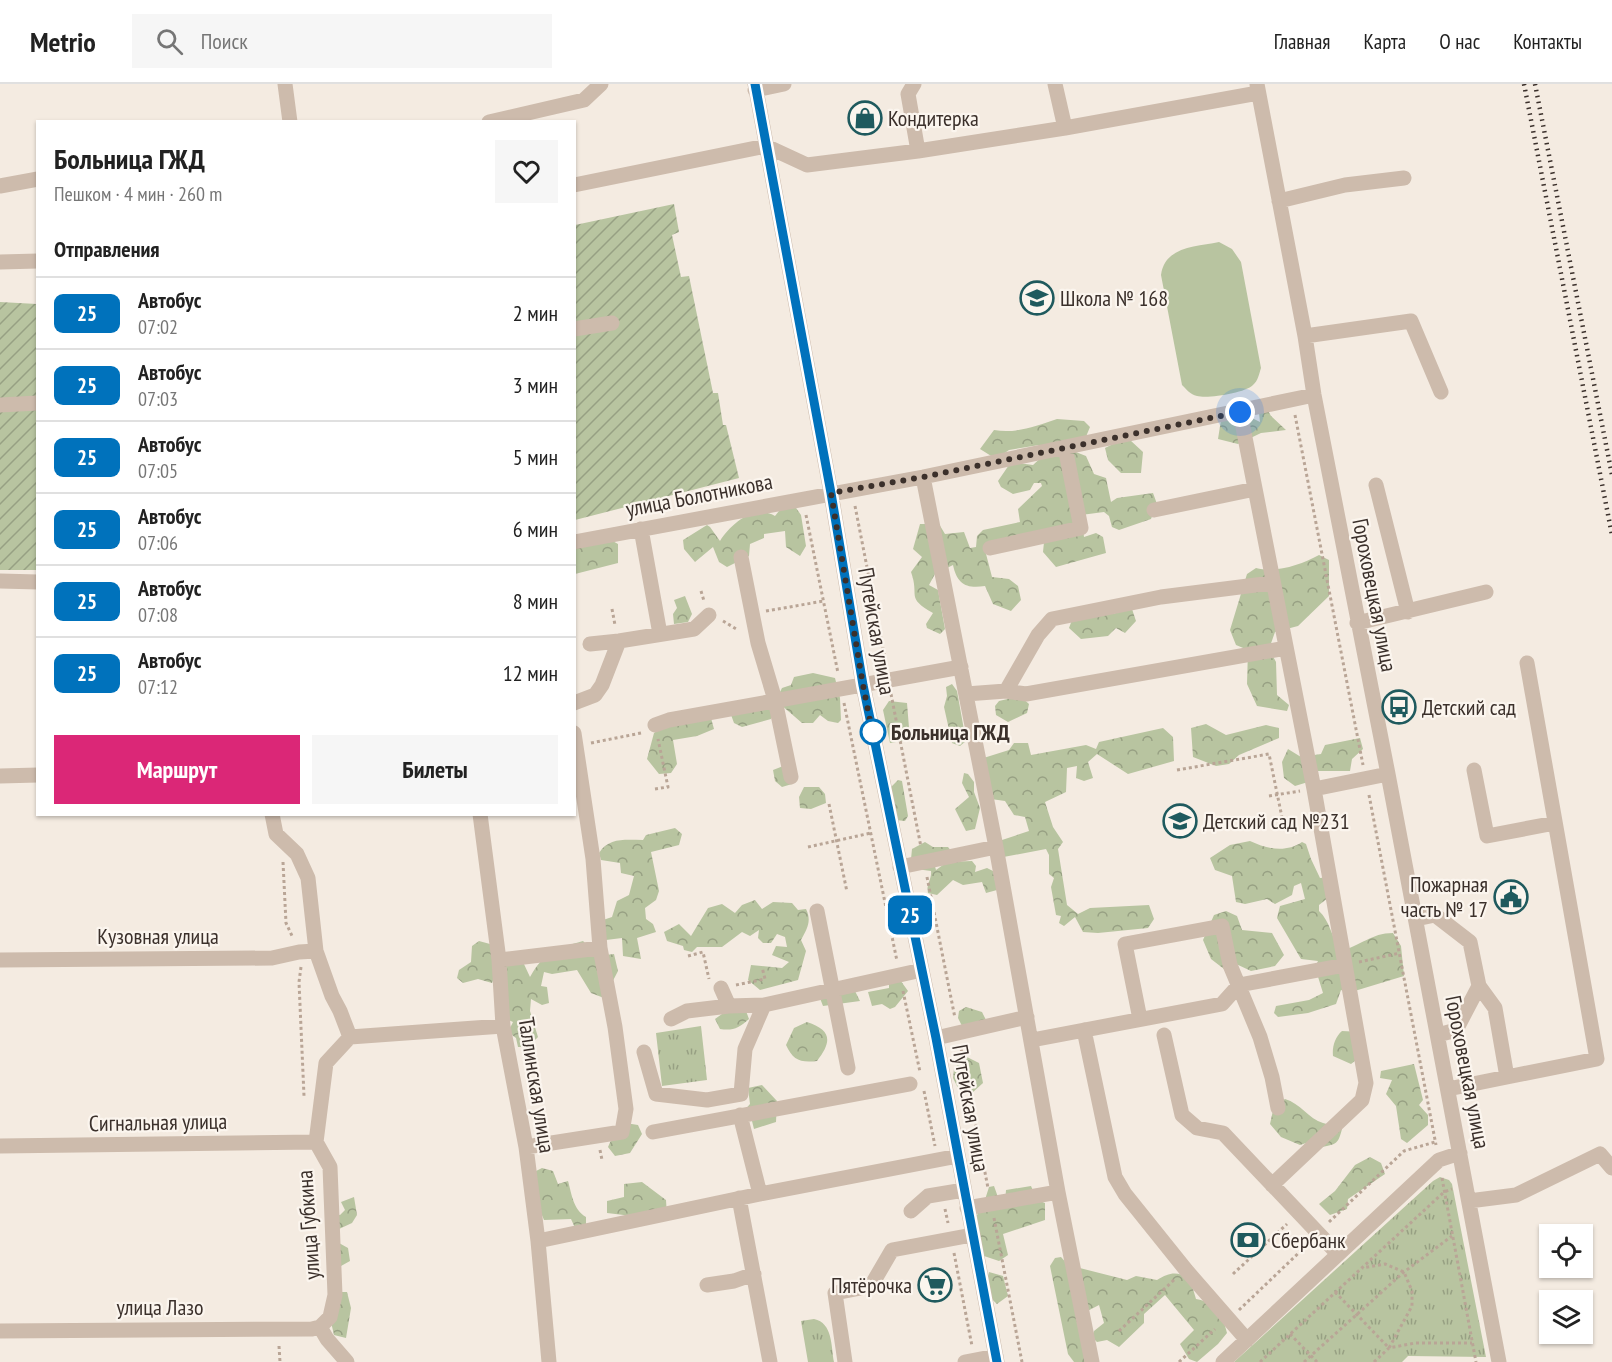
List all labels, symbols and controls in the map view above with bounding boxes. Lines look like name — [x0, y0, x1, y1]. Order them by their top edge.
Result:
search box — [132, 14, 552, 68]
text: Metrio — [30, 23, 96, 60]
icon: search — [153, 25, 186, 58]
text: Поиск — [201, 27, 248, 55]
text: Главная — [1274, 28, 1330, 55]
text: Карта — [1363, 28, 1406, 55]
text: О нас — [1439, 28, 1480, 55]
text: Контакты — [1513, 28, 1582, 55]
shop icon: Кондитерка — [847, 100, 883, 136]
place label: Кондитерка — [888, 104, 979, 132]
text: Больница ГЖД — [54, 140, 205, 177]
button: heart — [495, 140, 558, 203]
text: Пешком · 4 мин · 260 m — [54, 181, 222, 207]
text: Отправления — [54, 235, 160, 263]
school or university icon: Школа № 168 — [1019, 280, 1055, 316]
place label: Школа № 168 — [1060, 284, 1168, 312]
text: Автобус — [138, 286, 201, 314]
text: 2 мин — [513, 299, 558, 327]
text: 25 — [77, 300, 97, 327]
text: 07:02 — [138, 314, 178, 340]
text: Автобус — [138, 358, 201, 386]
text: 3 мин — [513, 371, 558, 399]
text: 25 — [77, 372, 97, 399]
text: 07:03 — [138, 386, 178, 412]
your location — [1225, 397, 1255, 427]
text: Автобус — [138, 430, 201, 458]
text: 5 мин — [513, 443, 558, 471]
text: 25 — [77, 444, 97, 471]
text: 07:05 — [138, 458, 178, 484]
street label: улица Болотникова — [623, 467, 775, 523]
text: Автобус — [138, 502, 201, 530]
text: 6 мин — [513, 515, 558, 543]
text: 25 — [77, 516, 97, 543]
street label: Гороховецкая улица — [1346, 516, 1404, 674]
text: 07:06 — [138, 530, 178, 556]
street label: Путейская улица — [852, 565, 902, 697]
text: Автобус — [138, 574, 201, 602]
text: 8 мин — [513, 587, 558, 615]
text: 25 — [77, 588, 97, 615]
text: 07:08 — [138, 602, 178, 628]
text: Автобус — [138, 646, 201, 674]
text: 12 мин — [503, 659, 558, 687]
text: 25 — [77, 660, 97, 687]
text: 07:12 — [138, 674, 178, 700]
bus stop icon: Детский сад — [1381, 689, 1417, 725]
place label: Детский сад — [1422, 693, 1516, 721]
place label: Больница ГЖД — [891, 718, 1010, 746]
marker: Больница ГЖД — [860, 719, 886, 745]
button: Маршрут — [54, 735, 300, 804]
button: Билеты — [312, 735, 558, 804]
school or university icon: Детский сад №231 — [1162, 803, 1198, 839]
place label: Детский сад №231 — [1203, 807, 1350, 835]
place label: Пожарная часть № 17 — [1401, 870, 1488, 923]
public building icon: Пожарная часть № 17 — [1493, 879, 1529, 915]
line badge: 25 — [883, 896, 937, 934]
text: 25 — [900, 902, 920, 929]
street label: Кузовная улица — [97, 922, 219, 950]
street label: Гороховецкая улица — [1439, 993, 1497, 1151]
street label: Таллинская улица — [512, 1015, 562, 1155]
street label: Путейская улица — [946, 1042, 996, 1174]
street label: Сигнальная улица — [89, 1107, 227, 1137]
street label: улица Губкина — [290, 1169, 326, 1281]
bank icon: Сбербанк — [1230, 1222, 1266, 1258]
map controls — [1539, 1224, 1593, 1344]
button: locate — [1539, 1224, 1593, 1278]
place label: Сбербанк — [1271, 1226, 1346, 1254]
supermarket icon: Пятёрочка — [917, 1267, 953, 1303]
place label: Пятёрочка — [831, 1271, 912, 1299]
button: layers — [1539, 1290, 1593, 1344]
street label: улица Лазо — [117, 1293, 203, 1321]

